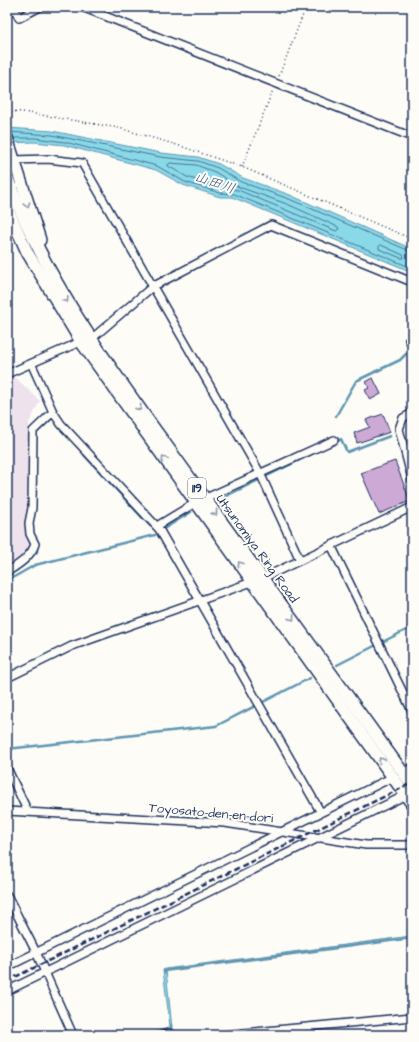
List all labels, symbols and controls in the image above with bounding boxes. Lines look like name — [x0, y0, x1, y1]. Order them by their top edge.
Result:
water label: 山田川 — [192, 167, 238, 199]
one-way arrow — [23, 201, 31, 208]
one-way arrow — [61, 296, 69, 303]
one-way arrow — [134, 403, 141, 410]
one-way arrow — [161, 456, 168, 463]
road number: 119 — [188, 478, 206, 498]
street label: Utsunomiya Ring Road — [211, 491, 303, 607]
one-way arrow — [211, 509, 218, 516]
one-way arrow — [238, 562, 245, 569]
one-way arrow — [287, 614, 294, 621]
one-way arrow — [379, 758, 386, 765]
street label: Toyosato-den-en-dori — [148, 799, 274, 828]

